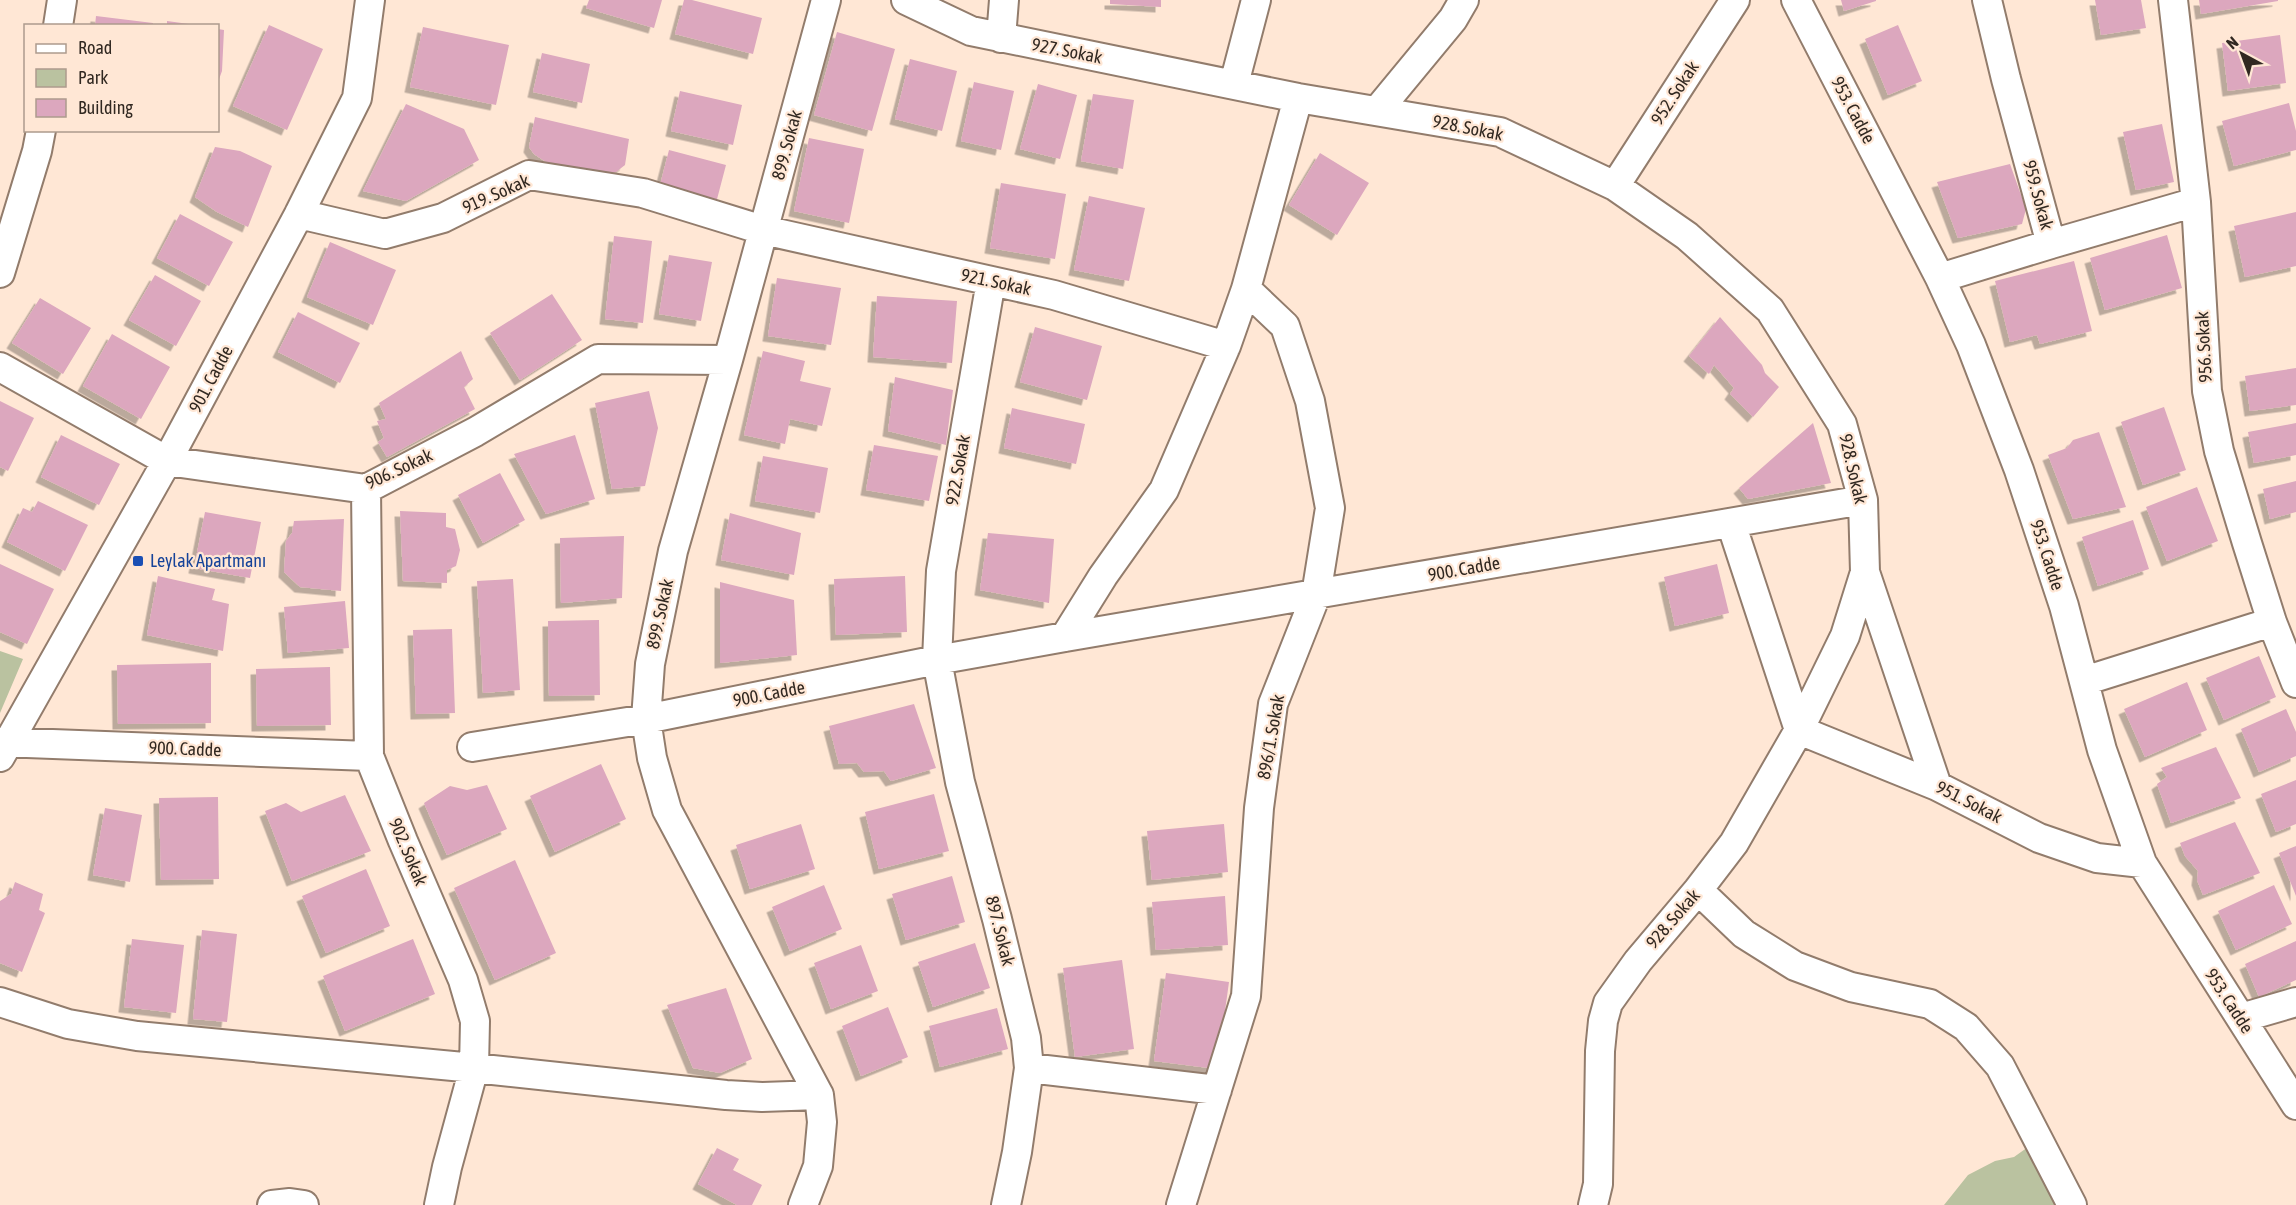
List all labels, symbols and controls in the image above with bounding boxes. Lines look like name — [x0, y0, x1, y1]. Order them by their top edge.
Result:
legend — [24, 24, 219, 132]
north arrow — [2212, 24, 2272, 84]
street label: 927. Sokak — [1030, 33, 1104, 68]
text: N — [2223, 33, 2242, 53]
text: Road — [78, 37, 112, 58]
street label: 952. Sokak — [1646, 57, 1703, 128]
text: Park — [78, 67, 108, 88]
street label: 953. Cadde — [1827, 73, 1880, 147]
text: Building — [78, 97, 133, 118]
street label: 899. Sokak — [767, 108, 806, 182]
street label: 928. Sokak — [1431, 110, 1505, 145]
street label: 959. Sokak — [2019, 158, 2058, 232]
street label: 919. Sokak — [459, 169, 533, 218]
street label: 921. Sokak — [959, 264, 1033, 299]
street label: 956. Sokak — [2191, 311, 2216, 383]
street label: 901. Cadde — [184, 342, 237, 416]
street label: 928. Sokak — [1835, 432, 1872, 506]
street label: 922. Sokak — [941, 433, 974, 507]
street label: 906. Sokak — [362, 444, 436, 493]
street label: 953. Cadde — [2026, 517, 2069, 593]
place label: Leylak Apartmanı — [150, 550, 266, 571]
street label: 900. Cadde — [1426, 552, 1502, 585]
marker: Leylak Apartmanı — [131, 554, 145, 568]
street label: 899. Sokak — [642, 577, 677, 651]
street label: 900. Cadde — [731, 676, 807, 711]
street label: 896/1. Sokak — [1253, 693, 1288, 781]
street label: 900. Cadde — [148, 737, 222, 760]
street label: 951. Sokak — [1933, 776, 2006, 827]
street label: 902. Sokak — [385, 815, 432, 889]
street label: 928. Sokak — [1641, 885, 1704, 952]
street label: 897. Sokak — [982, 894, 1019, 968]
street label: 953. Cadde — [2201, 964, 2258, 1037]

